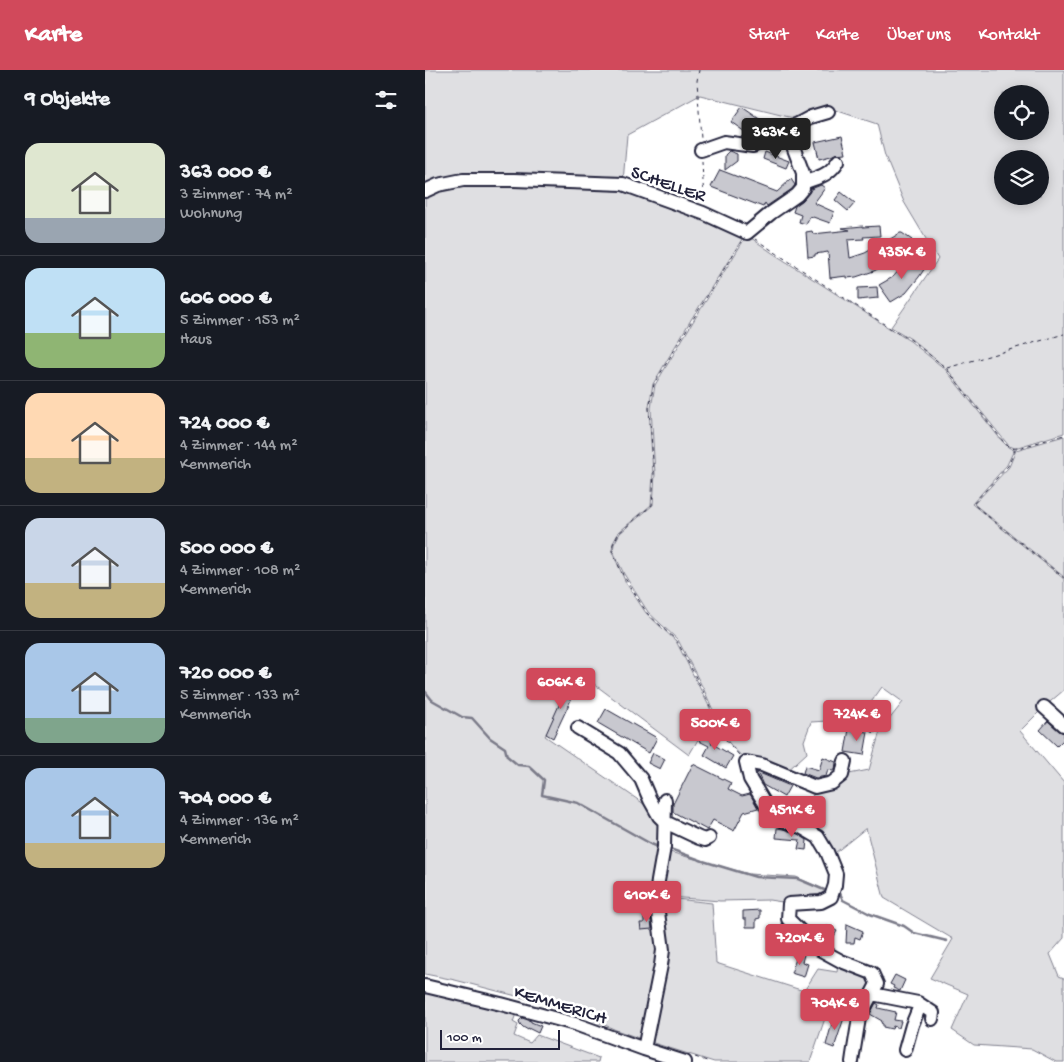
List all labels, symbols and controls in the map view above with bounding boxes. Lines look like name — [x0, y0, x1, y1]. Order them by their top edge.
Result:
text: Karte — [25, 21, 82, 50]
text: Start — [749, 25, 788, 46]
text: Karte — [816, 25, 859, 46]
text: Über uns — [887, 25, 950, 46]
text: Kontakt — [978, 25, 1039, 46]
map controls — [994, 85, 1049, 205]
button: locate — [994, 85, 1049, 140]
icon: filters — [372, 86, 400, 114]
text: 9 Objekte — [25, 88, 110, 113]
pin: 363K € — [735, 118, 817, 160]
text: 363K € — [753, 124, 799, 143]
button: layers — [994, 150, 1049, 205]
text: 363 000 € — [180, 161, 271, 186]
street label: SCHELLER — [627, 162, 709, 209]
icon: home — [65, 163, 125, 223]
text: 3 Zimmer · 74 m² — [180, 186, 293, 205]
text: Wohnung — [180, 205, 242, 224]
pin: 435K € — [861, 238, 943, 280]
text: 435K € — [879, 244, 925, 263]
text: 606 000 € — [180, 287, 271, 312]
icon: home — [65, 288, 125, 348]
text: 5 Zimmer · 153 m² — [180, 312, 300, 331]
text: Haus — [180, 331, 211, 350]
text: 724 000 € — [180, 412, 269, 437]
icon: home — [65, 413, 125, 473]
text: 4 Zimmer · 144 m² — [180, 437, 298, 456]
text: Kemmerich — [180, 456, 251, 475]
text: 500 000 € — [180, 537, 273, 562]
icon: home — [65, 538, 125, 598]
text: 4 Zimmer · 108 m² — [180, 562, 300, 581]
text: Kemmerich — [180, 581, 251, 600]
text: 720 000 € — [180, 662, 271, 687]
icon: home — [65, 663, 125, 723]
pin: 606K € — [520, 668, 602, 710]
text: 606K € — [537, 674, 585, 693]
text: 5 Zimmer · 133 m² — [180, 687, 300, 706]
pin: 724K € — [816, 700, 898, 742]
text: Kemmerich — [180, 706, 251, 725]
text: 724K € — [834, 706, 880, 725]
pin: 500K € — [674, 708, 756, 751]
text: 500K € — [691, 715, 739, 734]
text: 704 000 € — [180, 787, 271, 812]
icon: home — [65, 788, 125, 848]
pin: 451K € — [751, 796, 833, 838]
text: 451K € — [770, 802, 814, 821]
text: 4 Zimmer · 136 m² — [180, 812, 299, 831]
text: Kemmerich — [180, 831, 251, 850]
pin: 610K € — [606, 880, 688, 923]
text: 610K € — [624, 887, 670, 906]
pin: 720K € — [759, 924, 841, 966]
text: 720K € — [776, 930, 824, 949]
street label: KEMMERICH — [511, 981, 609, 1031]
pin: 704K € — [794, 988, 876, 1031]
text: 704K € — [811, 995, 859, 1014]
scale bar — [440, 1027, 560, 1050]
text: 100 m — [447, 1030, 482, 1047]

